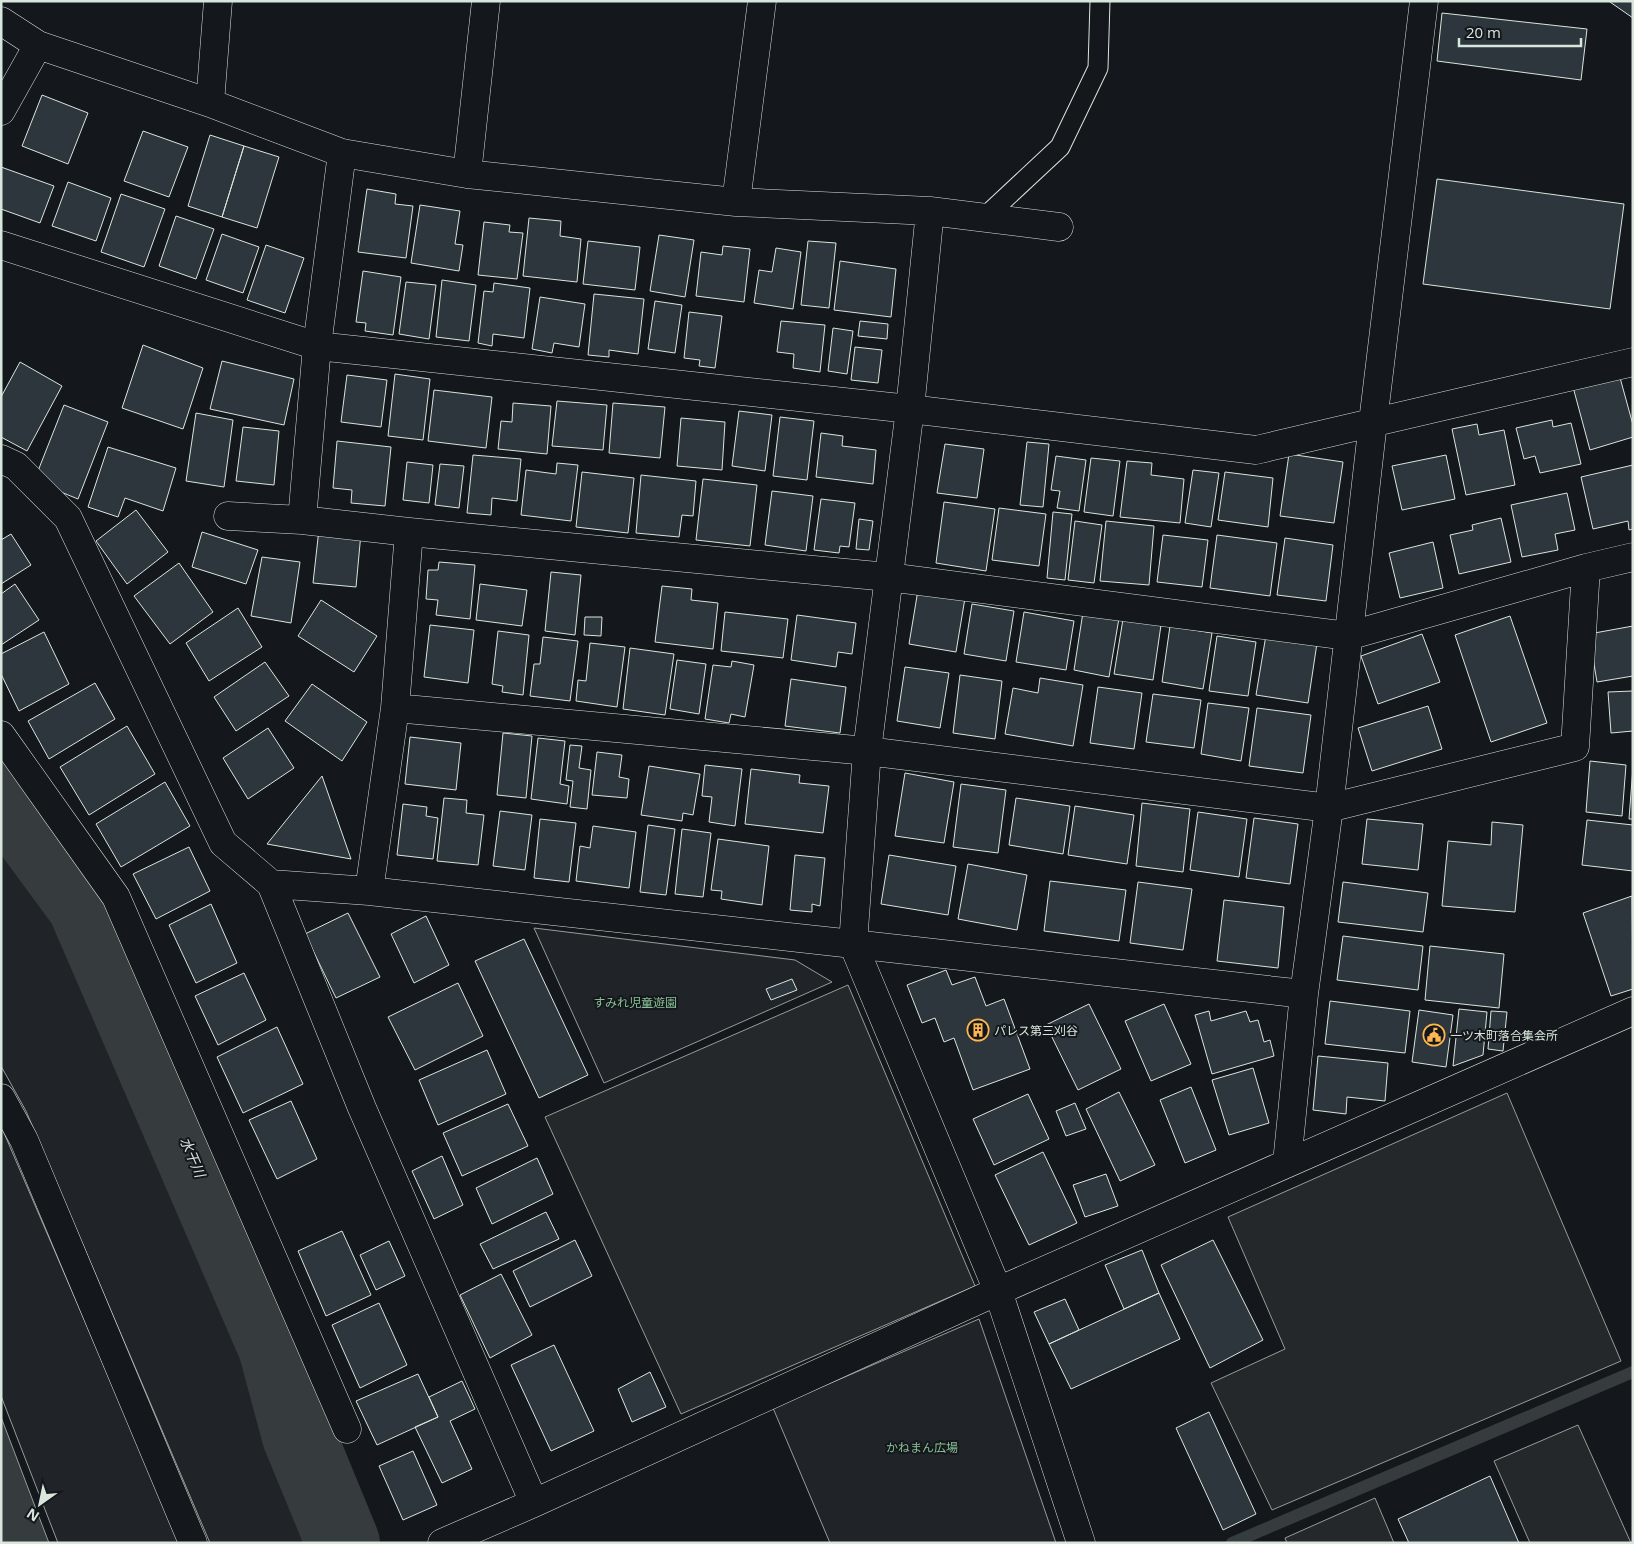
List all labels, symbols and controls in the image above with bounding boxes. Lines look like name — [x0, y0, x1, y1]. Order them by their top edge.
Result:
scale bar — [1459, 15, 1582, 47]
text: 20 m — [1466, 22, 1501, 42]
park label: すみれ児童遊園 — [593, 994, 677, 1011]
building icon: パレス第三刈谷 — [966, 1018, 990, 1042]
place label: パレス第三刈谷 — [994, 1022, 1078, 1039]
public building icon: 一ツ木町落合集会所 — [1422, 1023, 1446, 1047]
place label: 一ツ木町落合集会所 — [1450, 1027, 1558, 1044]
water label: 水干川 — [176, 1134, 211, 1182]
park label: かねまん広場 — [886, 1439, 958, 1456]
north arrow — [15, 1479, 65, 1529]
text: N — [23, 1504, 43, 1526]

